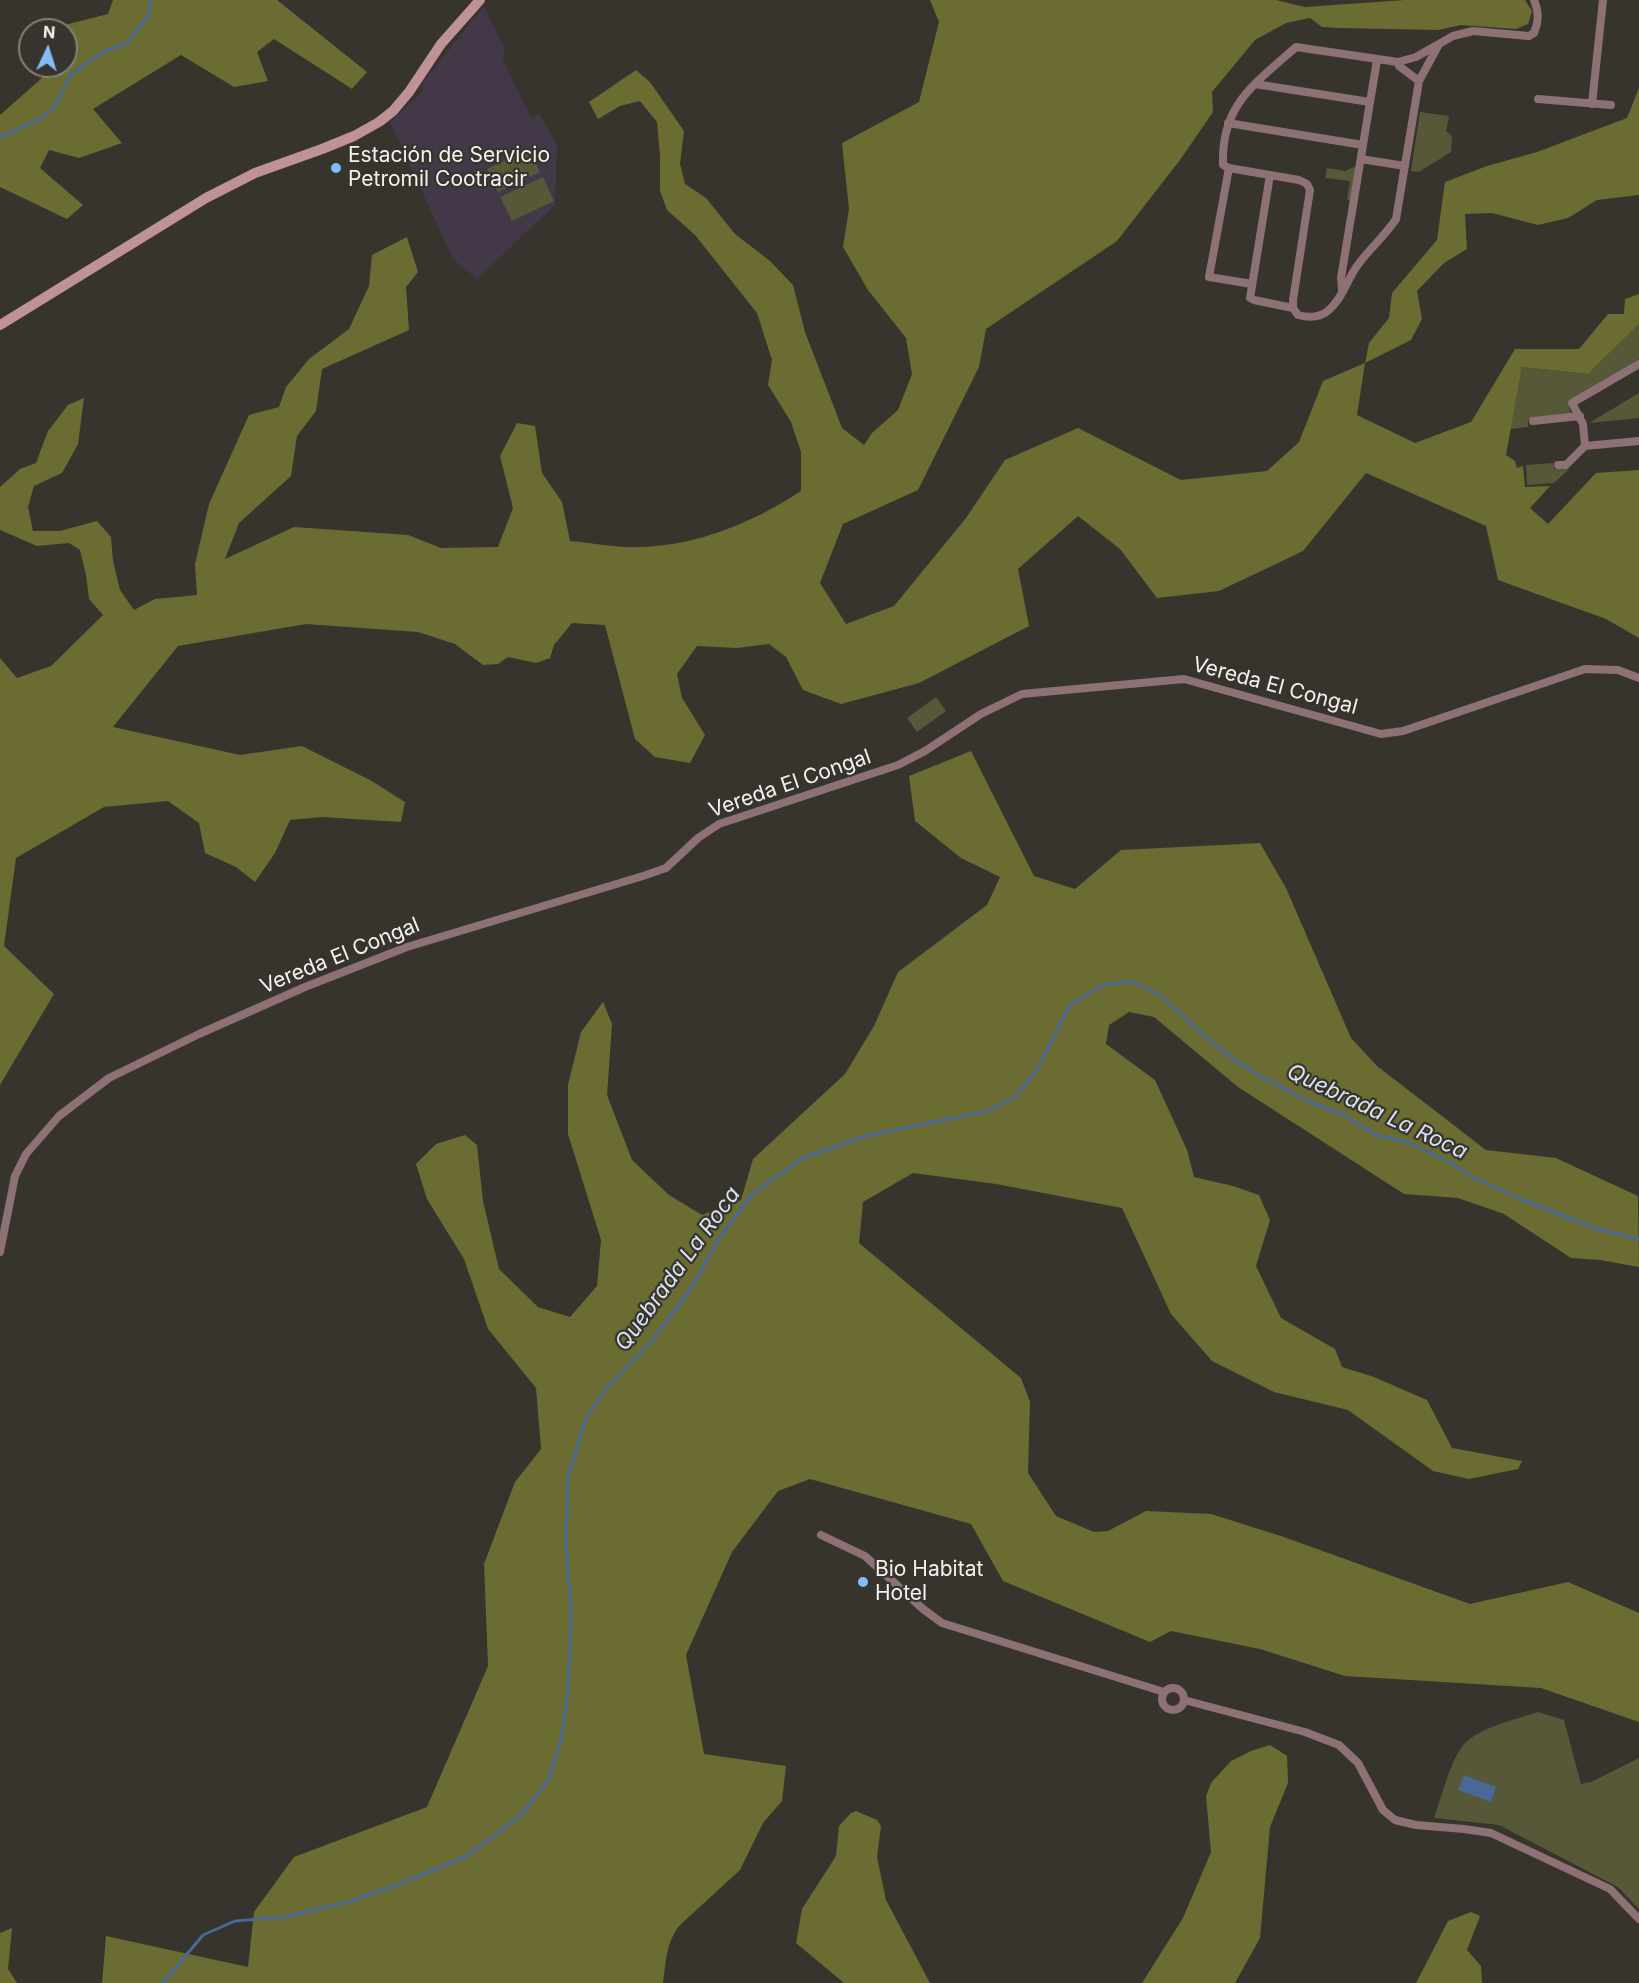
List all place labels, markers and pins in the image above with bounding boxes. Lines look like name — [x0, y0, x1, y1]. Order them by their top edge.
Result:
place label: Estación de Servicio Petromil Cootracir — [348, 143, 550, 193]
marker: Estación de Servicio Petromil Cootracir — [329, 161, 343, 175]
place label: Bio Habitat Hotel — [875, 1557, 983, 1607]
marker: Bio Habitat Hotel — [856, 1575, 870, 1589]

